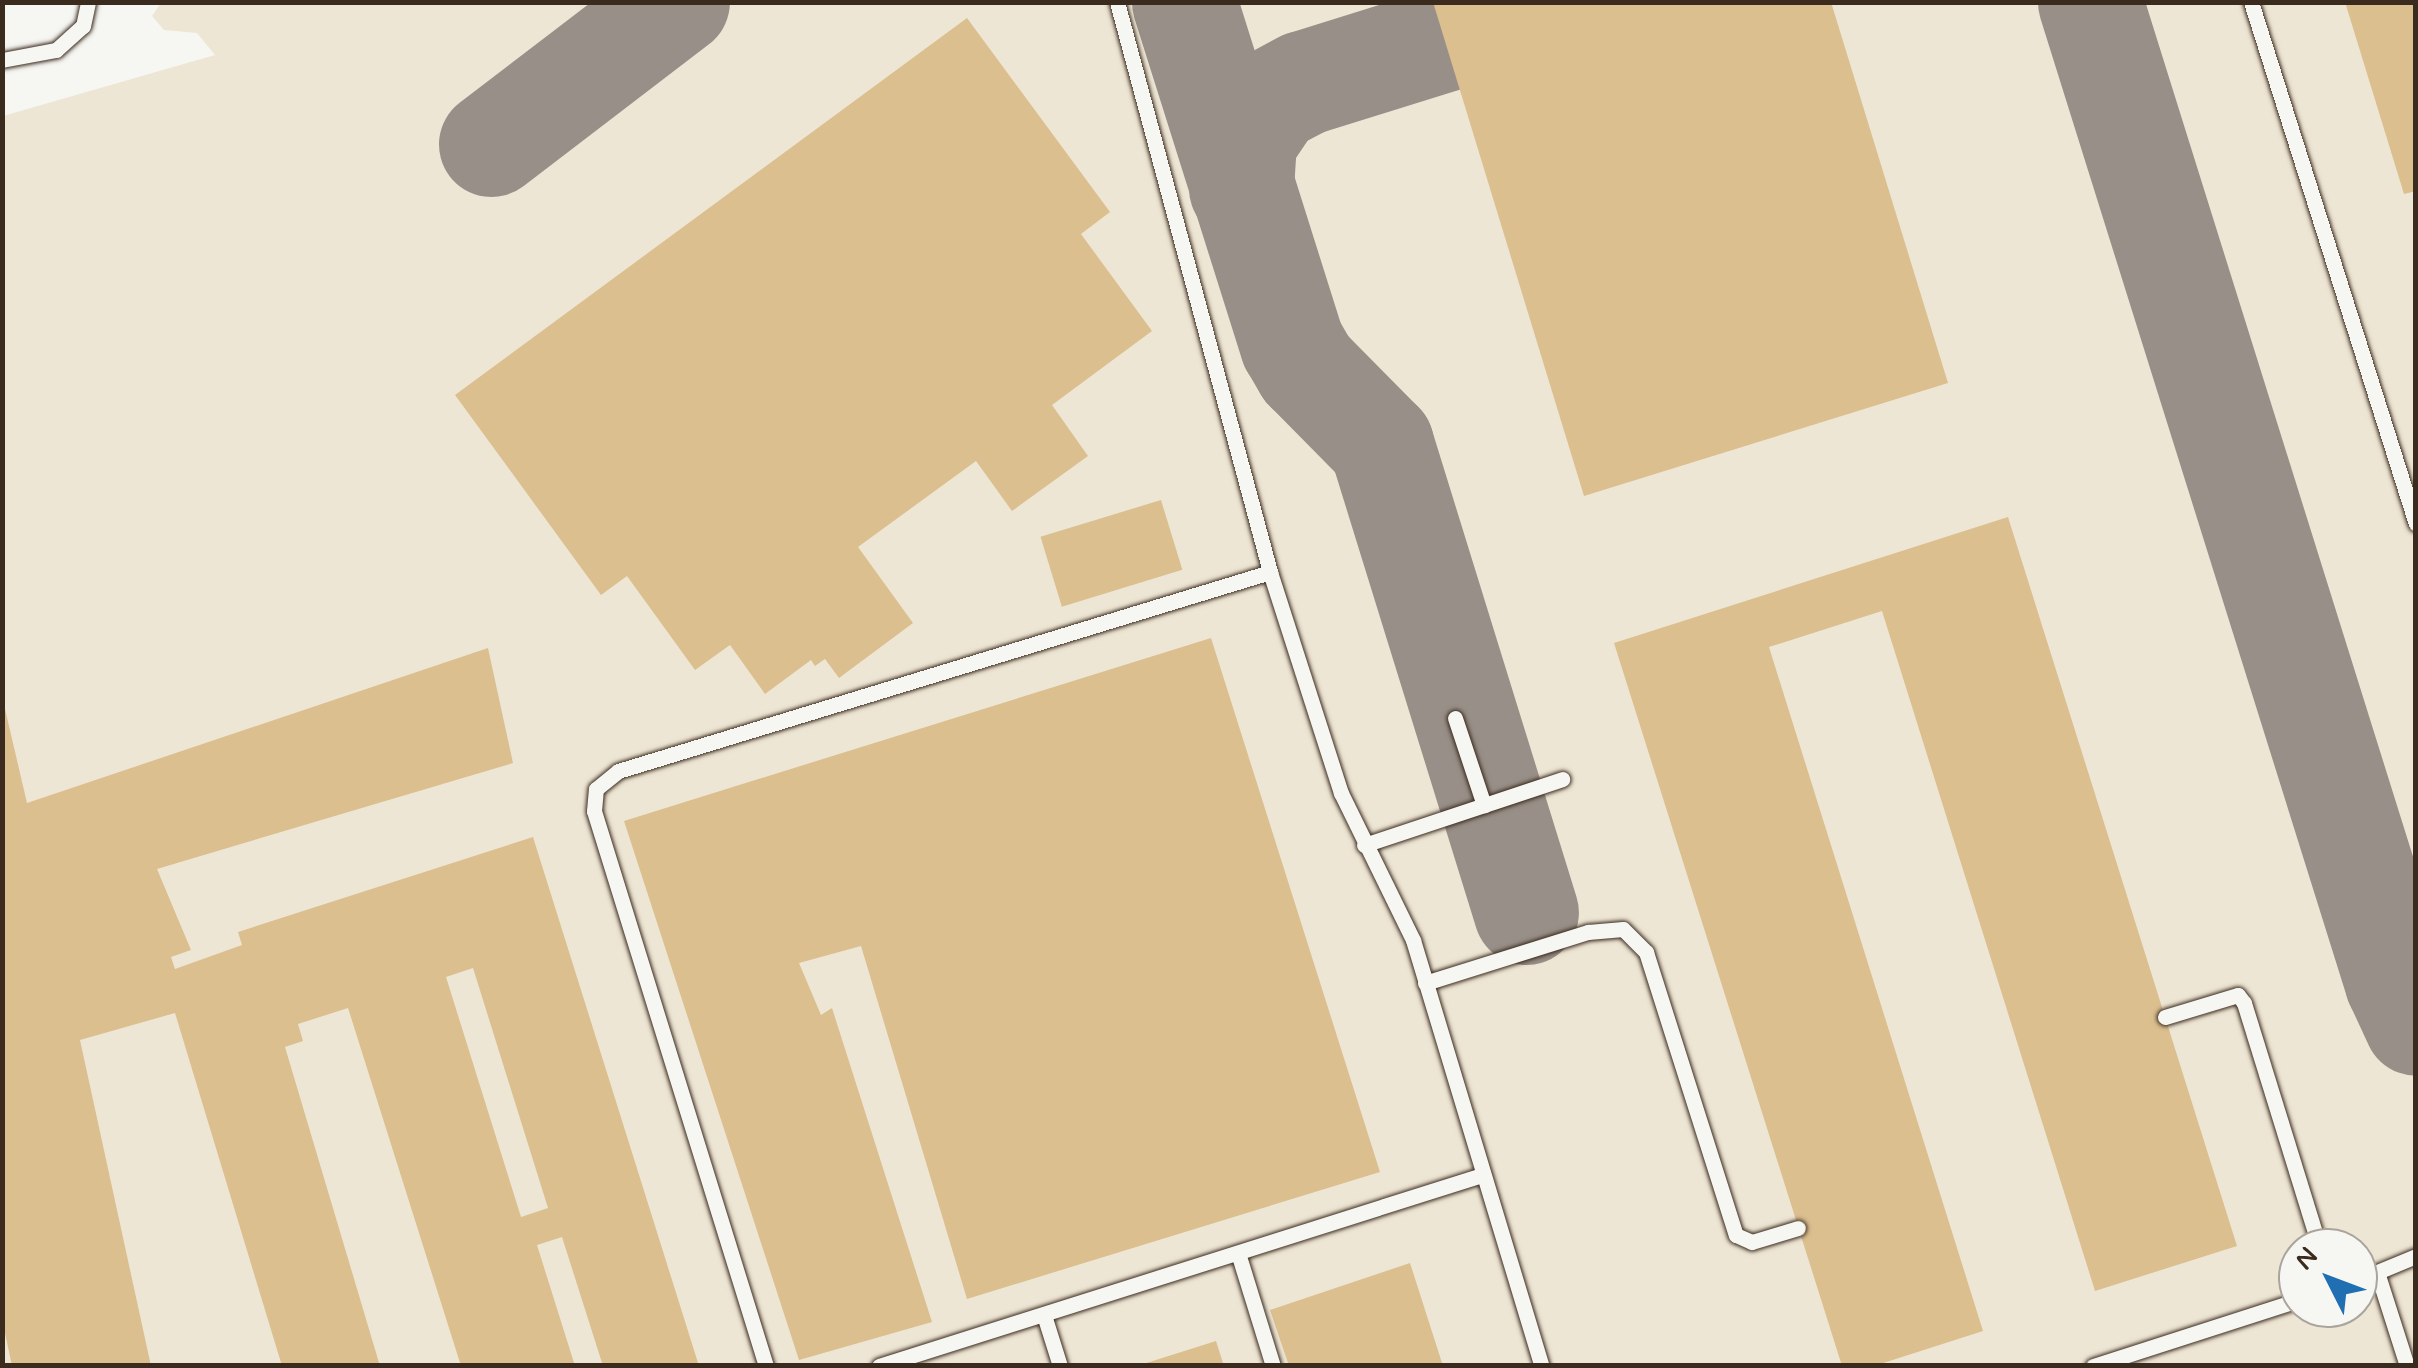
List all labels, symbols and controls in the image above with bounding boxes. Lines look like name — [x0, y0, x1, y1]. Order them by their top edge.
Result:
north arrow — [2278, 1228, 2378, 1328]
text: N — [2287, 1240, 2327, 1278]

